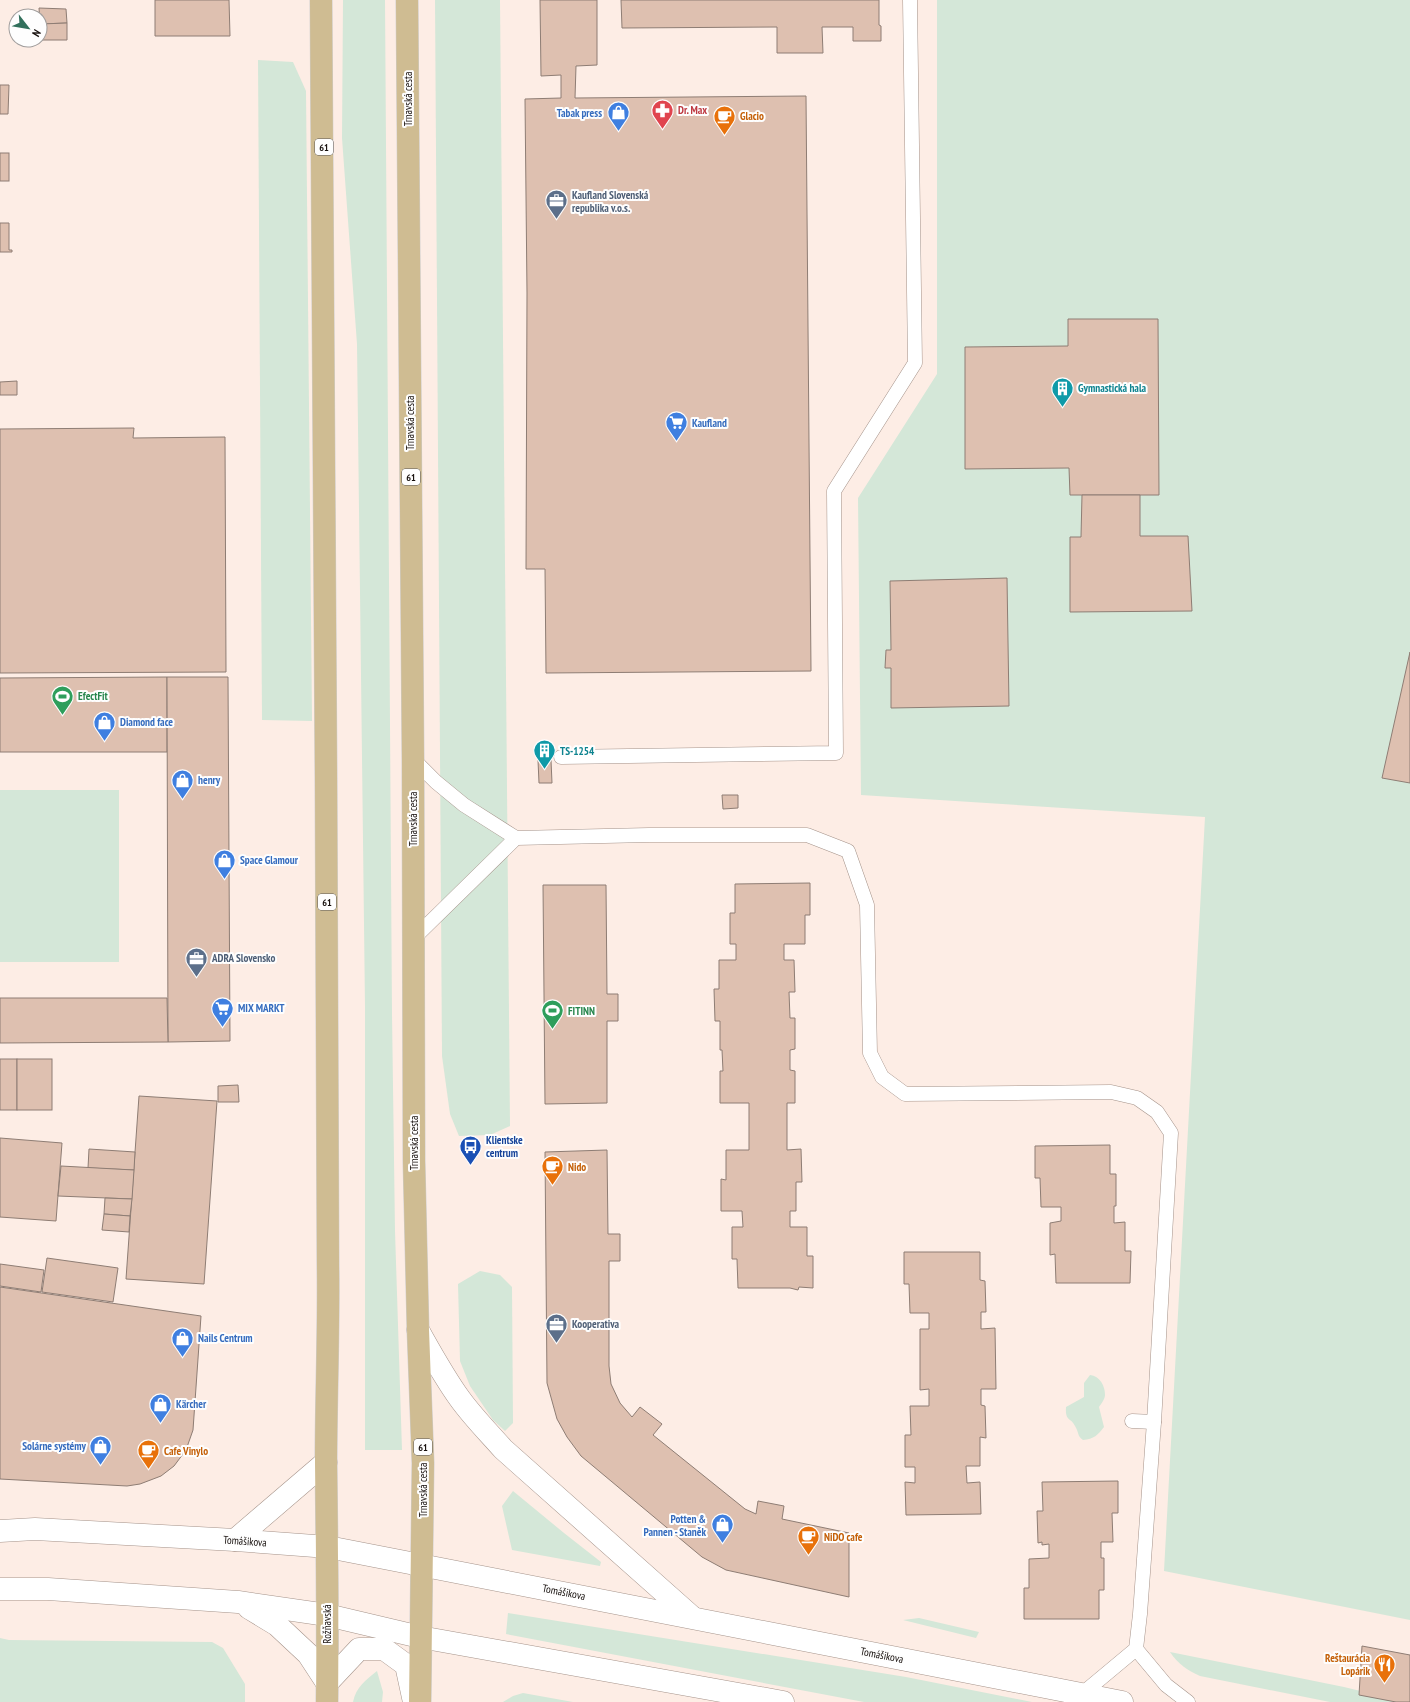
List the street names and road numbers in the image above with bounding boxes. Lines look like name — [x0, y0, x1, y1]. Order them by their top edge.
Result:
street label: Trnavská cesta — [401, 72, 415, 126]
road number: 61 — [315, 139, 333, 155]
street label: Trnavská cesta — [403, 396, 417, 450]
road number: 61 — [402, 469, 420, 485]
street label: Trnavská cesta — [406, 792, 420, 846]
road number: 61 — [318, 894, 336, 910]
street label: Trnavská cesta — [407, 1116, 421, 1170]
road number: 61 — [414, 1439, 432, 1455]
street label: Trnavská cesta — [416, 1463, 430, 1517]
street label: Tomášikova — [223, 1532, 267, 1550]
street label: Tomášikova — [541, 1581, 587, 1603]
street label: Rožňavská — [320, 1604, 334, 1644]
street label: Tomášikova — [859, 1644, 905, 1666]

